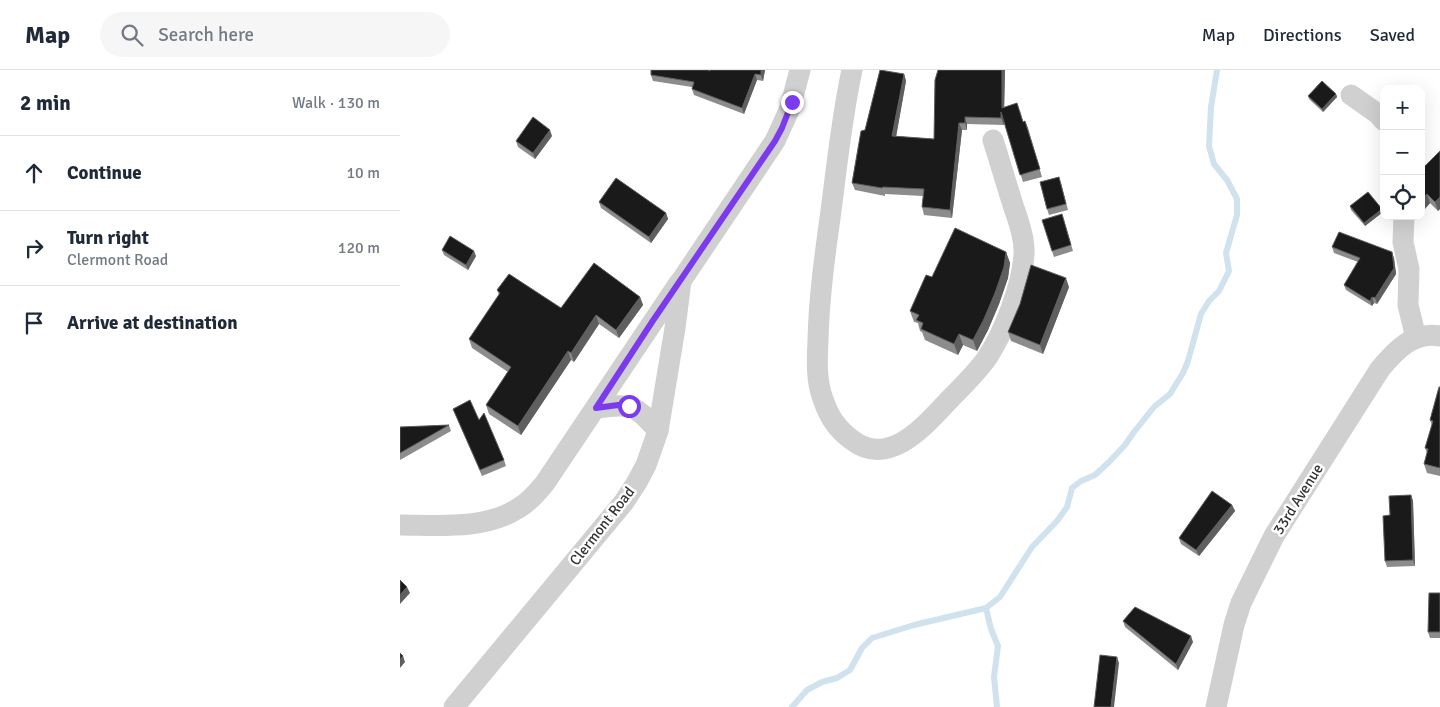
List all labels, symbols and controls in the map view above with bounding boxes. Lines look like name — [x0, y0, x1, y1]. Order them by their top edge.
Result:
search box — [100, 12, 450, 57]
text: Map — [25, 20, 70, 50]
icon: search — [118, 21, 146, 49]
text: Search here — [158, 23, 254, 47]
text: Map — [1202, 24, 1235, 46]
text: Directions — [1263, 24, 1342, 46]
text: Saved — [1370, 24, 1415, 46]
map controls — [1380, 85, 1425, 220]
button: + — [1380, 85, 1425, 130]
text: 2 min — [20, 90, 71, 116]
route end — [781, 91, 804, 114]
text: Walk · 130 m — [292, 93, 380, 113]
button: − — [1380, 130, 1425, 175]
icon: ahead — [20, 159, 48, 187]
text: Continue — [67, 161, 142, 185]
text: 10 m — [346, 163, 380, 183]
button: locate — [1380, 175, 1425, 220]
text: Turn right — [67, 226, 149, 250]
icon: right — [20, 234, 48, 262]
text: 120 m — [338, 238, 380, 258]
text: Clermont Road — [67, 250, 168, 270]
icon: arrive — [20, 309, 48, 337]
text: Arrive at destination — [67, 311, 238, 335]
route start — [618, 395, 641, 418]
street label: 33rd Avenue — [1269, 460, 1327, 538]
street label: Clermont Road — [566, 483, 638, 569]

